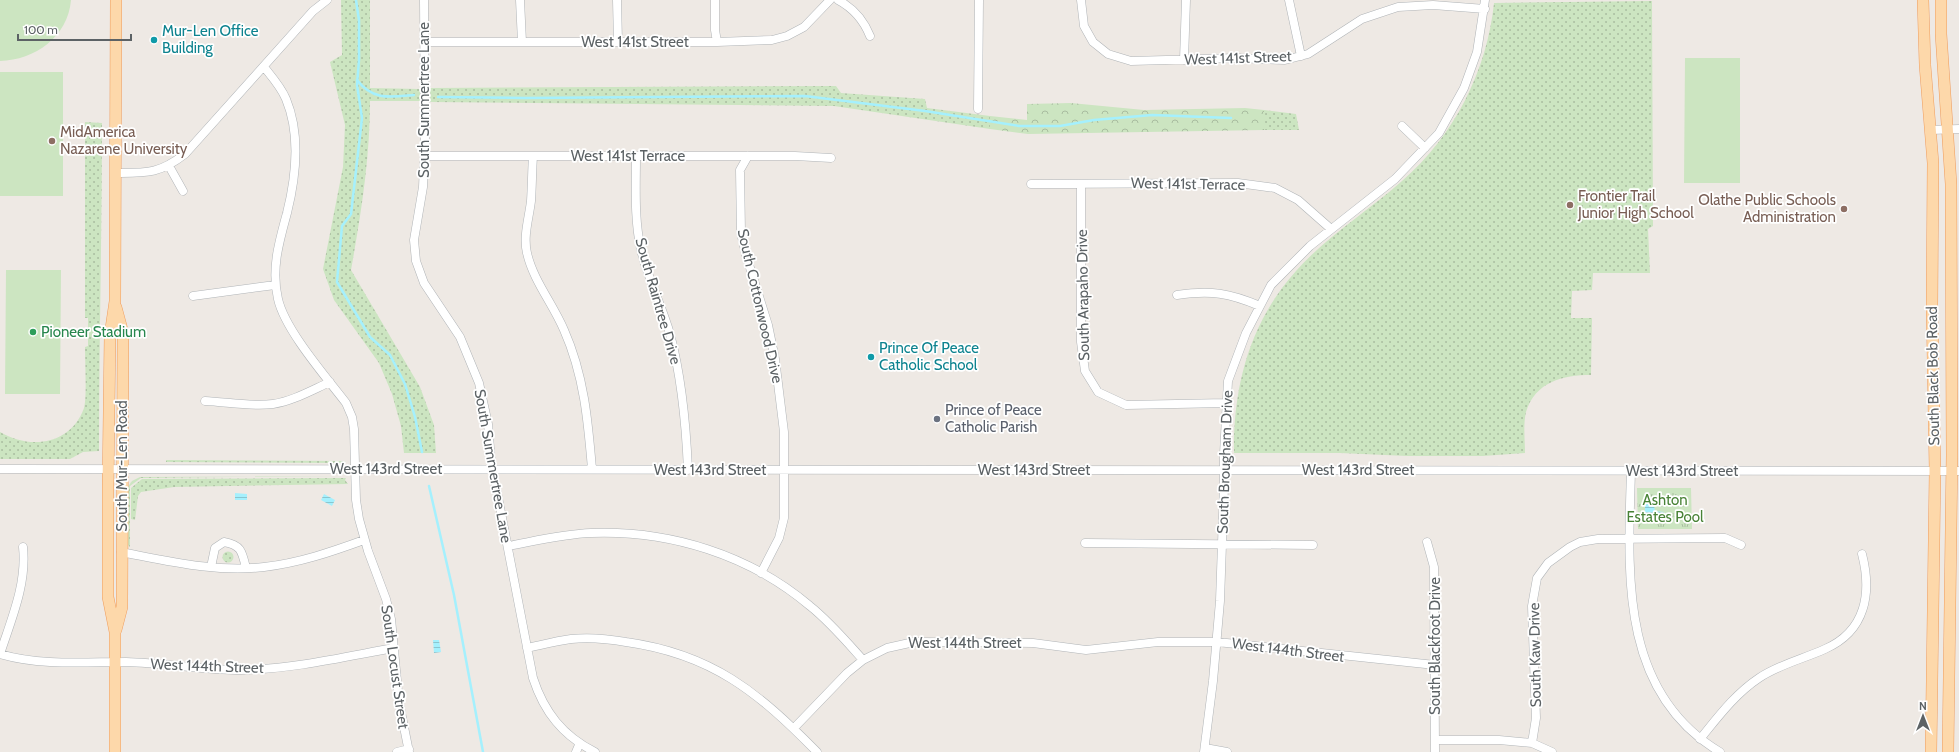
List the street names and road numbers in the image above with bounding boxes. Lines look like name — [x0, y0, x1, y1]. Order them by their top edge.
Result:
street label: South Summertree Lane — [415, 22, 433, 178]
street label: West 141st Street — [581, 33, 689, 51]
street label: West 141st Street — [1184, 47, 1292, 69]
street label: West 141st Terrace — [571, 147, 686, 165]
street label: West 141st Terrace — [1131, 174, 1246, 194]
street label: South Cottonwood Drive — [733, 227, 787, 385]
street label: South Arapaho Drive — [1073, 229, 1093, 361]
street label: South Raintree Drive — [631, 236, 685, 367]
street label: South Black Bob Road — [1923, 306, 1943, 446]
street label: South Summertree Lane — [471, 388, 515, 545]
street label: South Brougham Drive — [1213, 389, 1237, 534]
street label: South Mur-Len Road — [113, 400, 131, 532]
street label: West 143rd Street — [330, 460, 442, 478]
street label: West 143rd Street — [654, 461, 766, 479]
street label: West 143rd Street — [978, 461, 1090, 479]
street label: West 143rd Street — [1302, 461, 1414, 479]
street label: West 143rd Street — [1626, 462, 1738, 480]
street label: South Blackfoot Drive — [1426, 577, 1444, 715]
street label: South Kaw Drive — [1525, 602, 1545, 708]
street label: South Locust Street — [377, 604, 413, 730]
street label: West 144th Street — [908, 634, 1022, 652]
street label: West 144th Street — [1231, 634, 1345, 666]
street label: West 144th Street — [150, 655, 264, 677]

